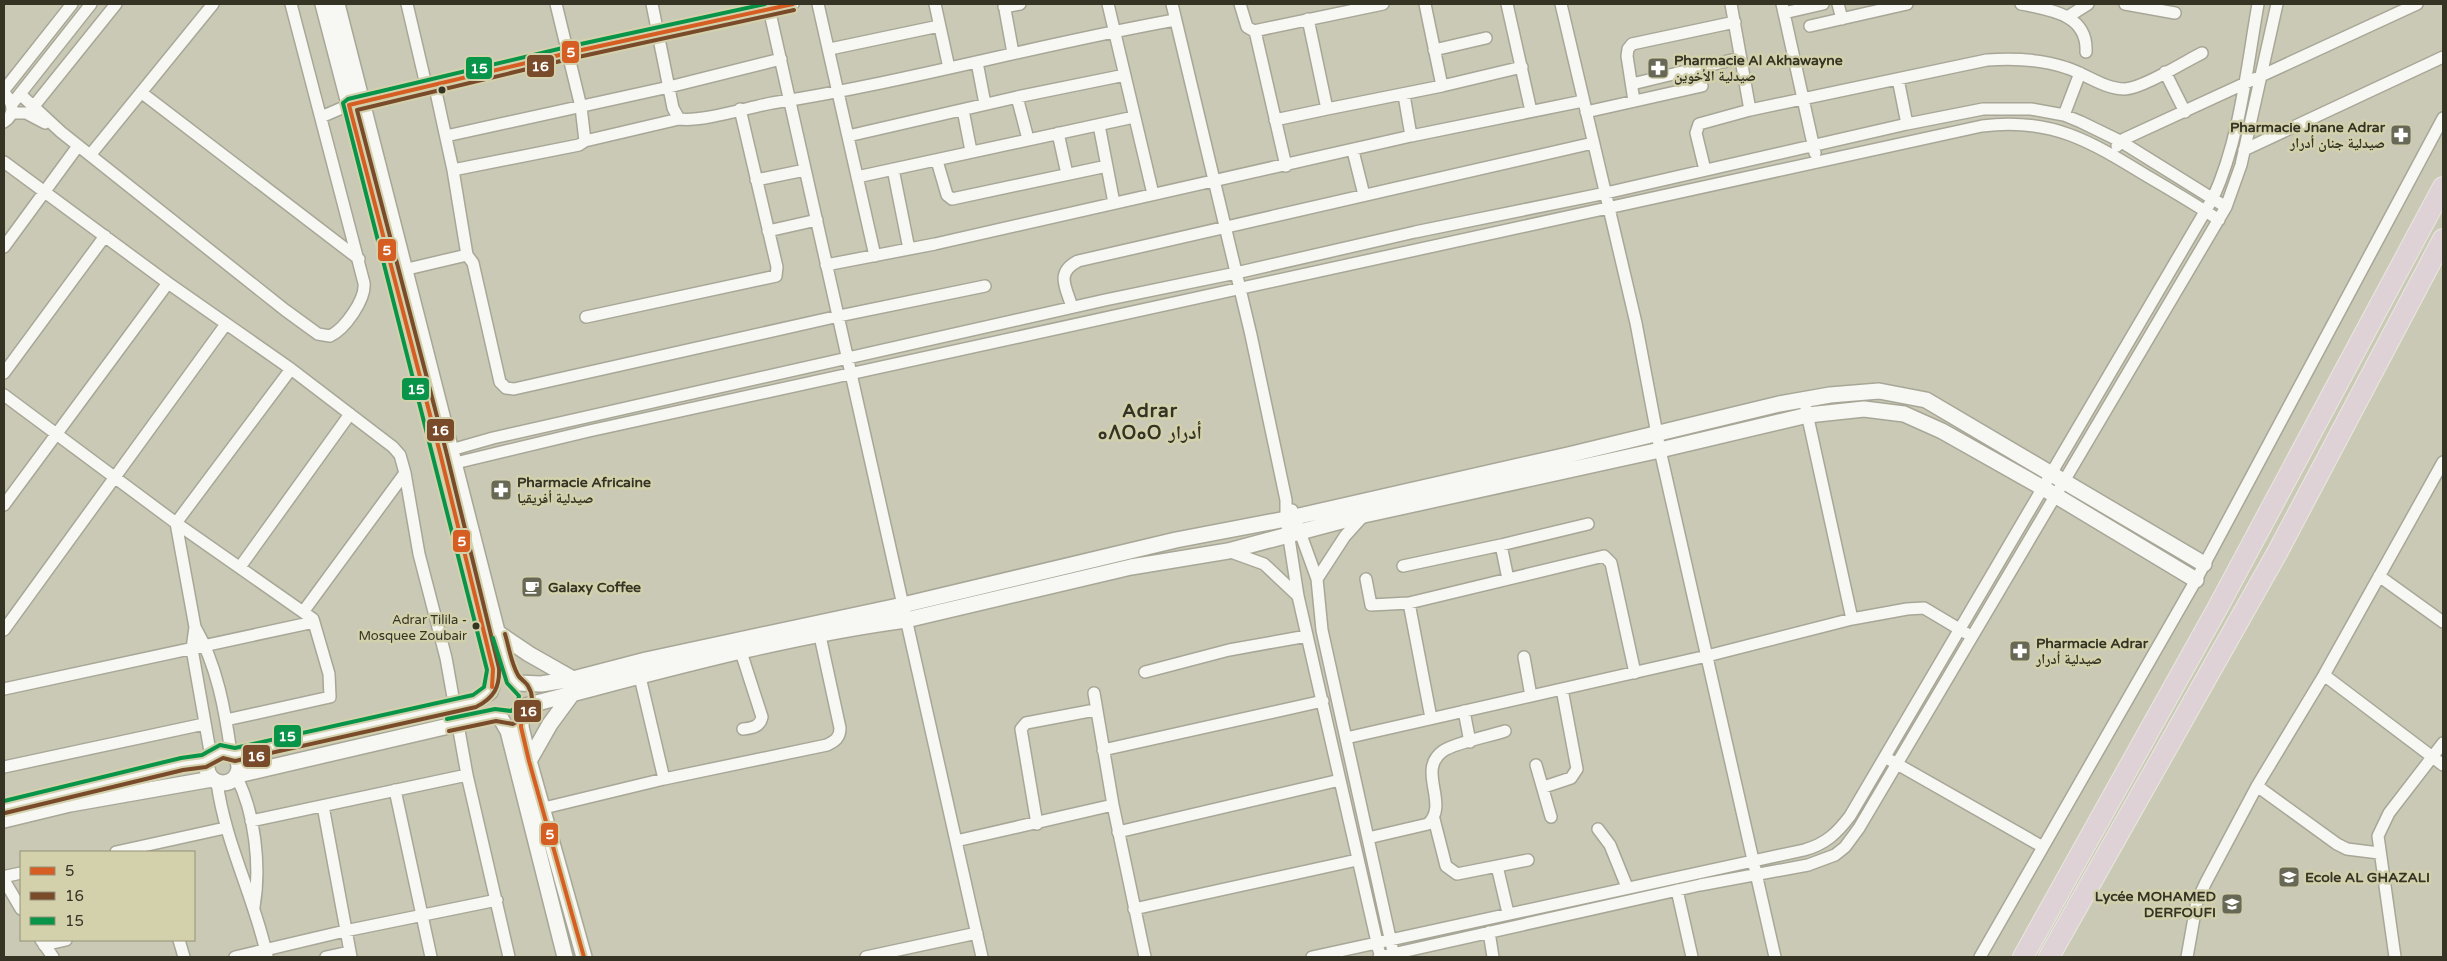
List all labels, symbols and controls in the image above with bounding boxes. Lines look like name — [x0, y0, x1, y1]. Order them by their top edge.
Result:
line badge: 5 — [561, 40, 580, 64]
text: 5 — [567, 44, 576, 61]
place label: Pharmacie Al Akhawayne صيدلية الأخوين — [1674, 52, 1843, 85]
line badge: 16 — [526, 54, 555, 78]
line badge: 15 — [465, 56, 493, 80]
pharmacy icon: Pharmacie Al Akhawayne صيدلية الأخوين — [1646, 56, 1670, 80]
text: 16 — [531, 58, 549, 75]
text: 15 — [470, 60, 488, 77]
unlabelled marker — [437, 85, 447, 95]
place label: Pharmacie Jnane Adrar صيدلية جنان أدرار — [2230, 119, 2386, 152]
pharmacy icon: Pharmacie Jnane Adrar صيدلية جنان أدرار — [2389, 123, 2413, 147]
line badge: 5 — [377, 238, 397, 262]
text: 5 — [383, 242, 392, 259]
line badge: 15 — [401, 377, 430, 401]
text: 15 — [407, 381, 425, 398]
district label: Adrar ⴰⴷⵔⴰⵔ أدرار — [1098, 400, 1202, 444]
line badge: 16 — [426, 418, 455, 442]
text: 16 — [431, 422, 449, 439]
place label: Pharmacie Africaine صيدلية أفريقيا — [517, 474, 651, 507]
pharmacy icon: Pharmacie Africaine صيدلية أفريقيا — [489, 478, 513, 502]
line badge: 5 — [452, 529, 471, 553]
text: 5 — [458, 533, 467, 550]
cafe icon: Galaxy Coffee — [520, 575, 544, 599]
place label: Galaxy Coffee — [548, 579, 641, 596]
place label: Adrar Tilila - Mosquee Zoubair — [358, 612, 467, 644]
marker: Adrar Tilila - Mosquee Zoubair — [471, 621, 481, 631]
place label: Pharmacie Adrar صيدلية أدرار — [2035, 635, 2149, 668]
pharmacy icon: Pharmacie Adrar صيدلية أدرار — [2008, 639, 2032, 663]
line badge: 16 — [513, 699, 542, 723]
text: 16 — [519, 703, 537, 720]
line badge: 15 — [273, 724, 302, 748]
text: 15 — [278, 728, 296, 745]
line badge: 16 — [242, 744, 271, 768]
text: 16 — [247, 748, 265, 765]
line badge: 5 — [540, 822, 559, 846]
text: 5 — [546, 826, 555, 843]
legend — [20, 851, 195, 941]
text: 5 — [65, 862, 74, 880]
school or university icon: Ecole AL GHAZALI — [2277, 865, 2301, 889]
place label: Ecole AL GHAZALI — [2305, 869, 2430, 886]
text: 16 — [65, 887, 84, 905]
place label: Lycée MOHAMED DERFOUFI — [2095, 888, 2216, 921]
school or university icon: Lycée MOHAMED DERFOUFI — [2220, 892, 2244, 916]
text: 15 — [65, 912, 84, 930]

